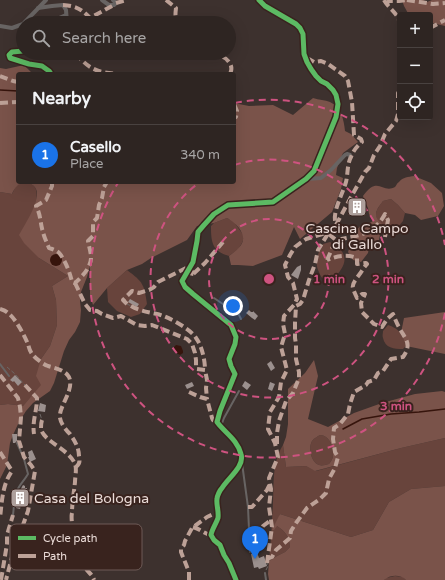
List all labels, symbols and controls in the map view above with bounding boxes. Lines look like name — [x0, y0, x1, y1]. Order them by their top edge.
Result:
map controls — [397, 12, 433, 120]
button: + — [397, 12, 433, 48]
search box — [16, 16, 236, 60]
icon: search — [30, 27, 52, 49]
text: Search here — [62, 29, 146, 47]
button: − — [397, 48, 433, 84]
button: locate — [397, 84, 433, 120]
text: Nearby — [32, 88, 91, 109]
text: Casello — [70, 138, 121, 156]
text: 1 — [41, 147, 49, 163]
text: 340 m — [180, 147, 220, 163]
text: Place — [70, 156, 103, 172]
building icon: Cascina Campo di Gallo — [346, 196, 368, 218]
place label: Cascina Campo di Gallo — [305, 220, 409, 253]
centre of rings — [262, 272, 276, 286]
text: 1 min — [313, 272, 345, 286]
text: 2 min — [372, 272, 404, 286]
your location — [223, 296, 243, 316]
text: 3 min — [380, 399, 412, 413]
building icon: Casa del Bologna — [9, 487, 31, 509]
place label: Casa del Bologna — [34, 490, 149, 507]
legend — [10, 524, 142, 570]
pin: 1 — [242, 526, 268, 559]
text: Cycle path — [43, 532, 98, 545]
text: Path — [43, 550, 67, 563]

